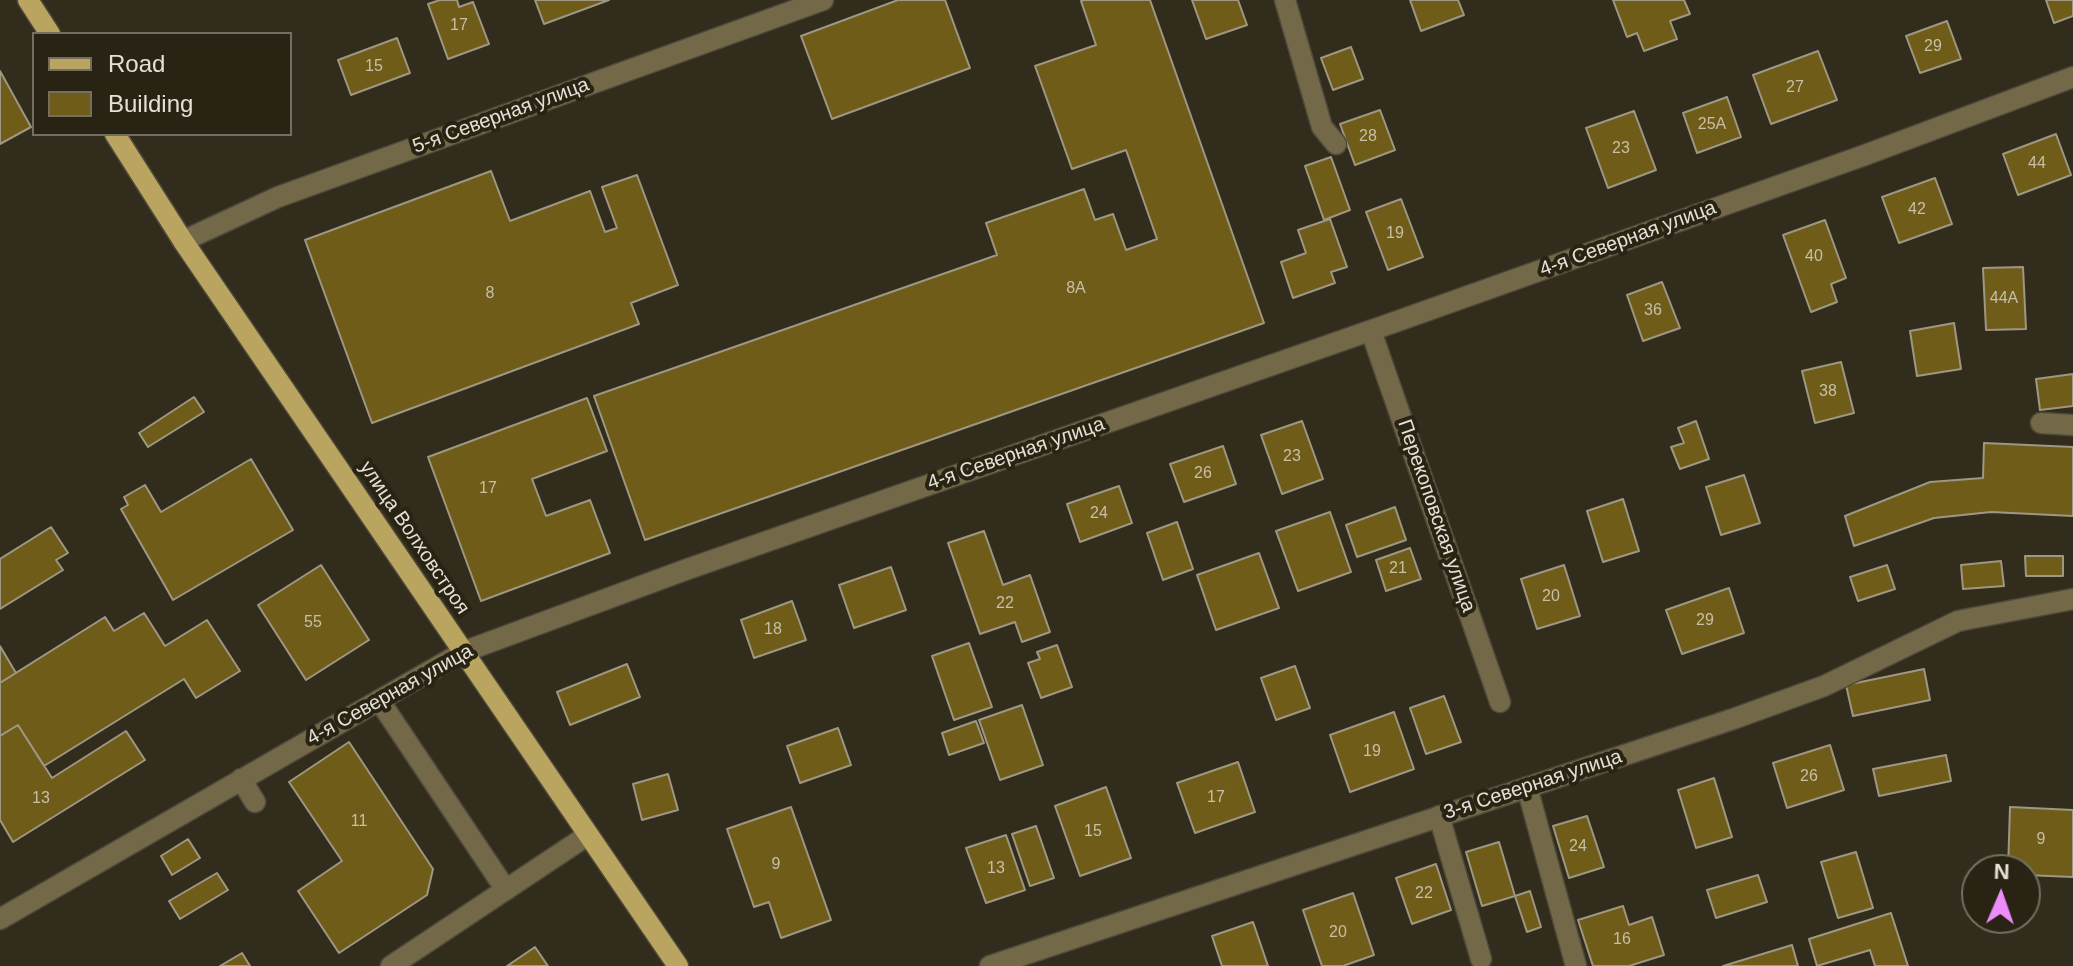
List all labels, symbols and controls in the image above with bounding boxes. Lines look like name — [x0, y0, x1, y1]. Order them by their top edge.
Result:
house number: 17 — [450, 16, 468, 36]
legend — [32, 32, 292, 136]
house number: 29 — [1924, 37, 1942, 57]
text: Road — [108, 50, 165, 77]
house number: 15 — [365, 57, 383, 77]
street label: 5-я Северная улица — [410, 73, 592, 159]
house number: 27 — [1786, 78, 1804, 98]
text: Building — [108, 90, 193, 117]
house number: 25А — [1698, 115, 1726, 135]
house number: 28 — [1359, 127, 1377, 147]
house number: 23 — [1612, 139, 1630, 159]
house number: 44 — [2028, 154, 2046, 174]
street label: 4-я Северная улица — [1537, 196, 1719, 282]
house number: 42 — [1908, 200, 1926, 220]
house number: 19 — [1386, 224, 1404, 244]
house number: 40 — [1805, 247, 1823, 267]
house number: 8А — [1066, 279, 1086, 299]
house number: 8 — [486, 284, 494, 304]
house number: 44А — [1990, 289, 2018, 309]
house number: 36 — [1644, 301, 1662, 321]
house number: 38 — [1819, 382, 1837, 402]
street label: 4-я Северная улица — [924, 412, 1108, 496]
street label: Перекоповская улица — [1392, 417, 1480, 615]
house number: 23 — [1283, 447, 1301, 467]
street label: улица Волховстроя — [354, 457, 474, 619]
house number: 26 — [1194, 464, 1212, 484]
house number: 17 — [479, 479, 497, 499]
house number: 24 — [1090, 504, 1108, 524]
house number: 21 — [1389, 559, 1407, 579]
house number: 20 — [1542, 587, 1560, 607]
house number: 22 — [996, 594, 1014, 614]
house number: 29 — [1696, 611, 1714, 631]
house number: 55 — [304, 613, 322, 633]
house number: 18 — [764, 620, 782, 640]
street label: 4-я Северная улица — [303, 639, 477, 751]
house number: 19 — [1363, 742, 1381, 762]
street label: 3-я Северная улица — [1441, 745, 1625, 825]
house number: 26 — [1800, 767, 1818, 787]
house number: 17 — [1207, 788, 1225, 808]
house number: 13 — [32, 789, 50, 809]
house number: 11 — [351, 812, 367, 832]
house number: 15 — [1084, 822, 1102, 842]
house number: 9 — [2037, 830, 2045, 850]
house number: 24 — [1569, 837, 1587, 857]
north arrow — [1961, 854, 2041, 934]
house number: 9 — [772, 855, 780, 875]
house number: 13 — [987, 859, 1005, 879]
text: N — [1993, 859, 2010, 884]
house number: 22 — [1415, 884, 1433, 904]
house number: 20 — [1329, 923, 1347, 943]
house number: 16 — [1613, 930, 1631, 950]

